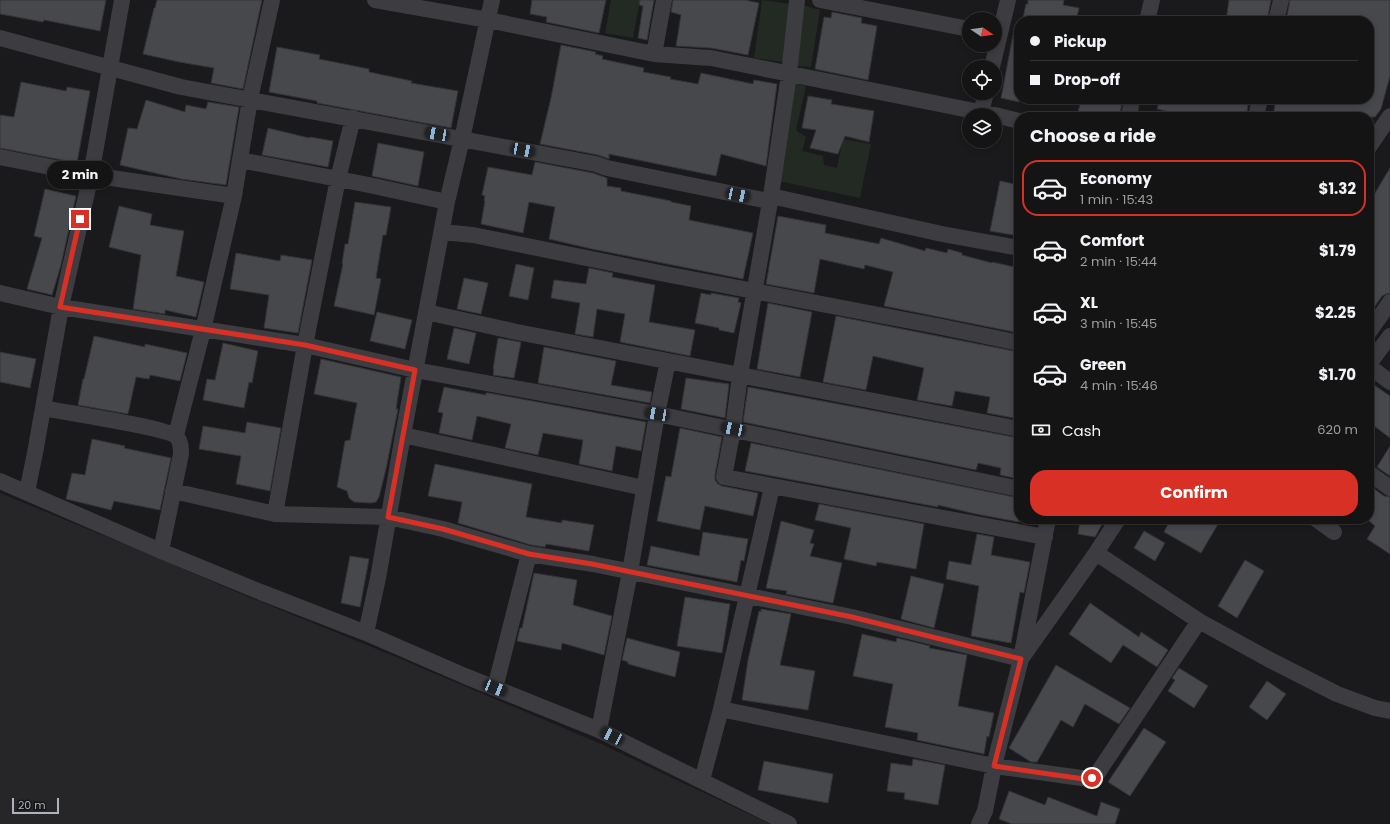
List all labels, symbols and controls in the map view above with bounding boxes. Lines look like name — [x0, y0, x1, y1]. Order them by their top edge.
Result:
north arrow — [962, 12, 1002, 52]
map controls — [962, 12, 1002, 148]
text: Pickup — [1054, 31, 1106, 52]
button: locate — [962, 60, 1002, 100]
text: Drop-off — [1054, 69, 1120, 90]
button: layers — [962, 108, 1002, 148]
text: Choose a ride — [1030, 123, 1156, 148]
car — [424, 126, 450, 142]
car — [510, 142, 536, 158]
callout: 2 min — [47, 161, 113, 189]
text: 2 min — [62, 165, 98, 184]
text: Economy — [1080, 168, 1152, 189]
icon: car — [1032, 170, 1068, 206]
text: $1.32 — [1319, 178, 1356, 199]
car — [725, 187, 751, 203]
text: 1 min · 15:43 — [1080, 190, 1153, 209]
route end — [71, 210, 89, 228]
text: Comfort — [1080, 230, 1144, 251]
icon: car — [1032, 232, 1068, 268]
text: $1.79 — [1319, 240, 1356, 261]
text: 2 min · 15:44 — [1080, 252, 1157, 271]
text: XL — [1080, 292, 1098, 313]
icon: car — [1032, 294, 1068, 330]
text: $2.25 — [1315, 302, 1356, 323]
text: 3 min · 15:45 — [1080, 314, 1157, 333]
text: Green — [1080, 354, 1126, 375]
icon: car — [1032, 356, 1068, 392]
text: $1.70 — [1318, 364, 1356, 385]
text: 4 min · 15:46 — [1080, 376, 1158, 395]
car — [644, 406, 670, 422]
icon: cash — [1030, 419, 1052, 441]
text: Cash — [1062, 420, 1101, 441]
text: 620 m — [1317, 420, 1358, 439]
car — [720, 421, 746, 437]
button: Confirm — [1030, 470, 1358, 516]
car — [482, 678, 508, 698]
car — [599, 725, 625, 747]
route start — [1083, 769, 1101, 787]
scale bar — [12, 796, 59, 815]
text: 20 m — [18, 797, 46, 813]

